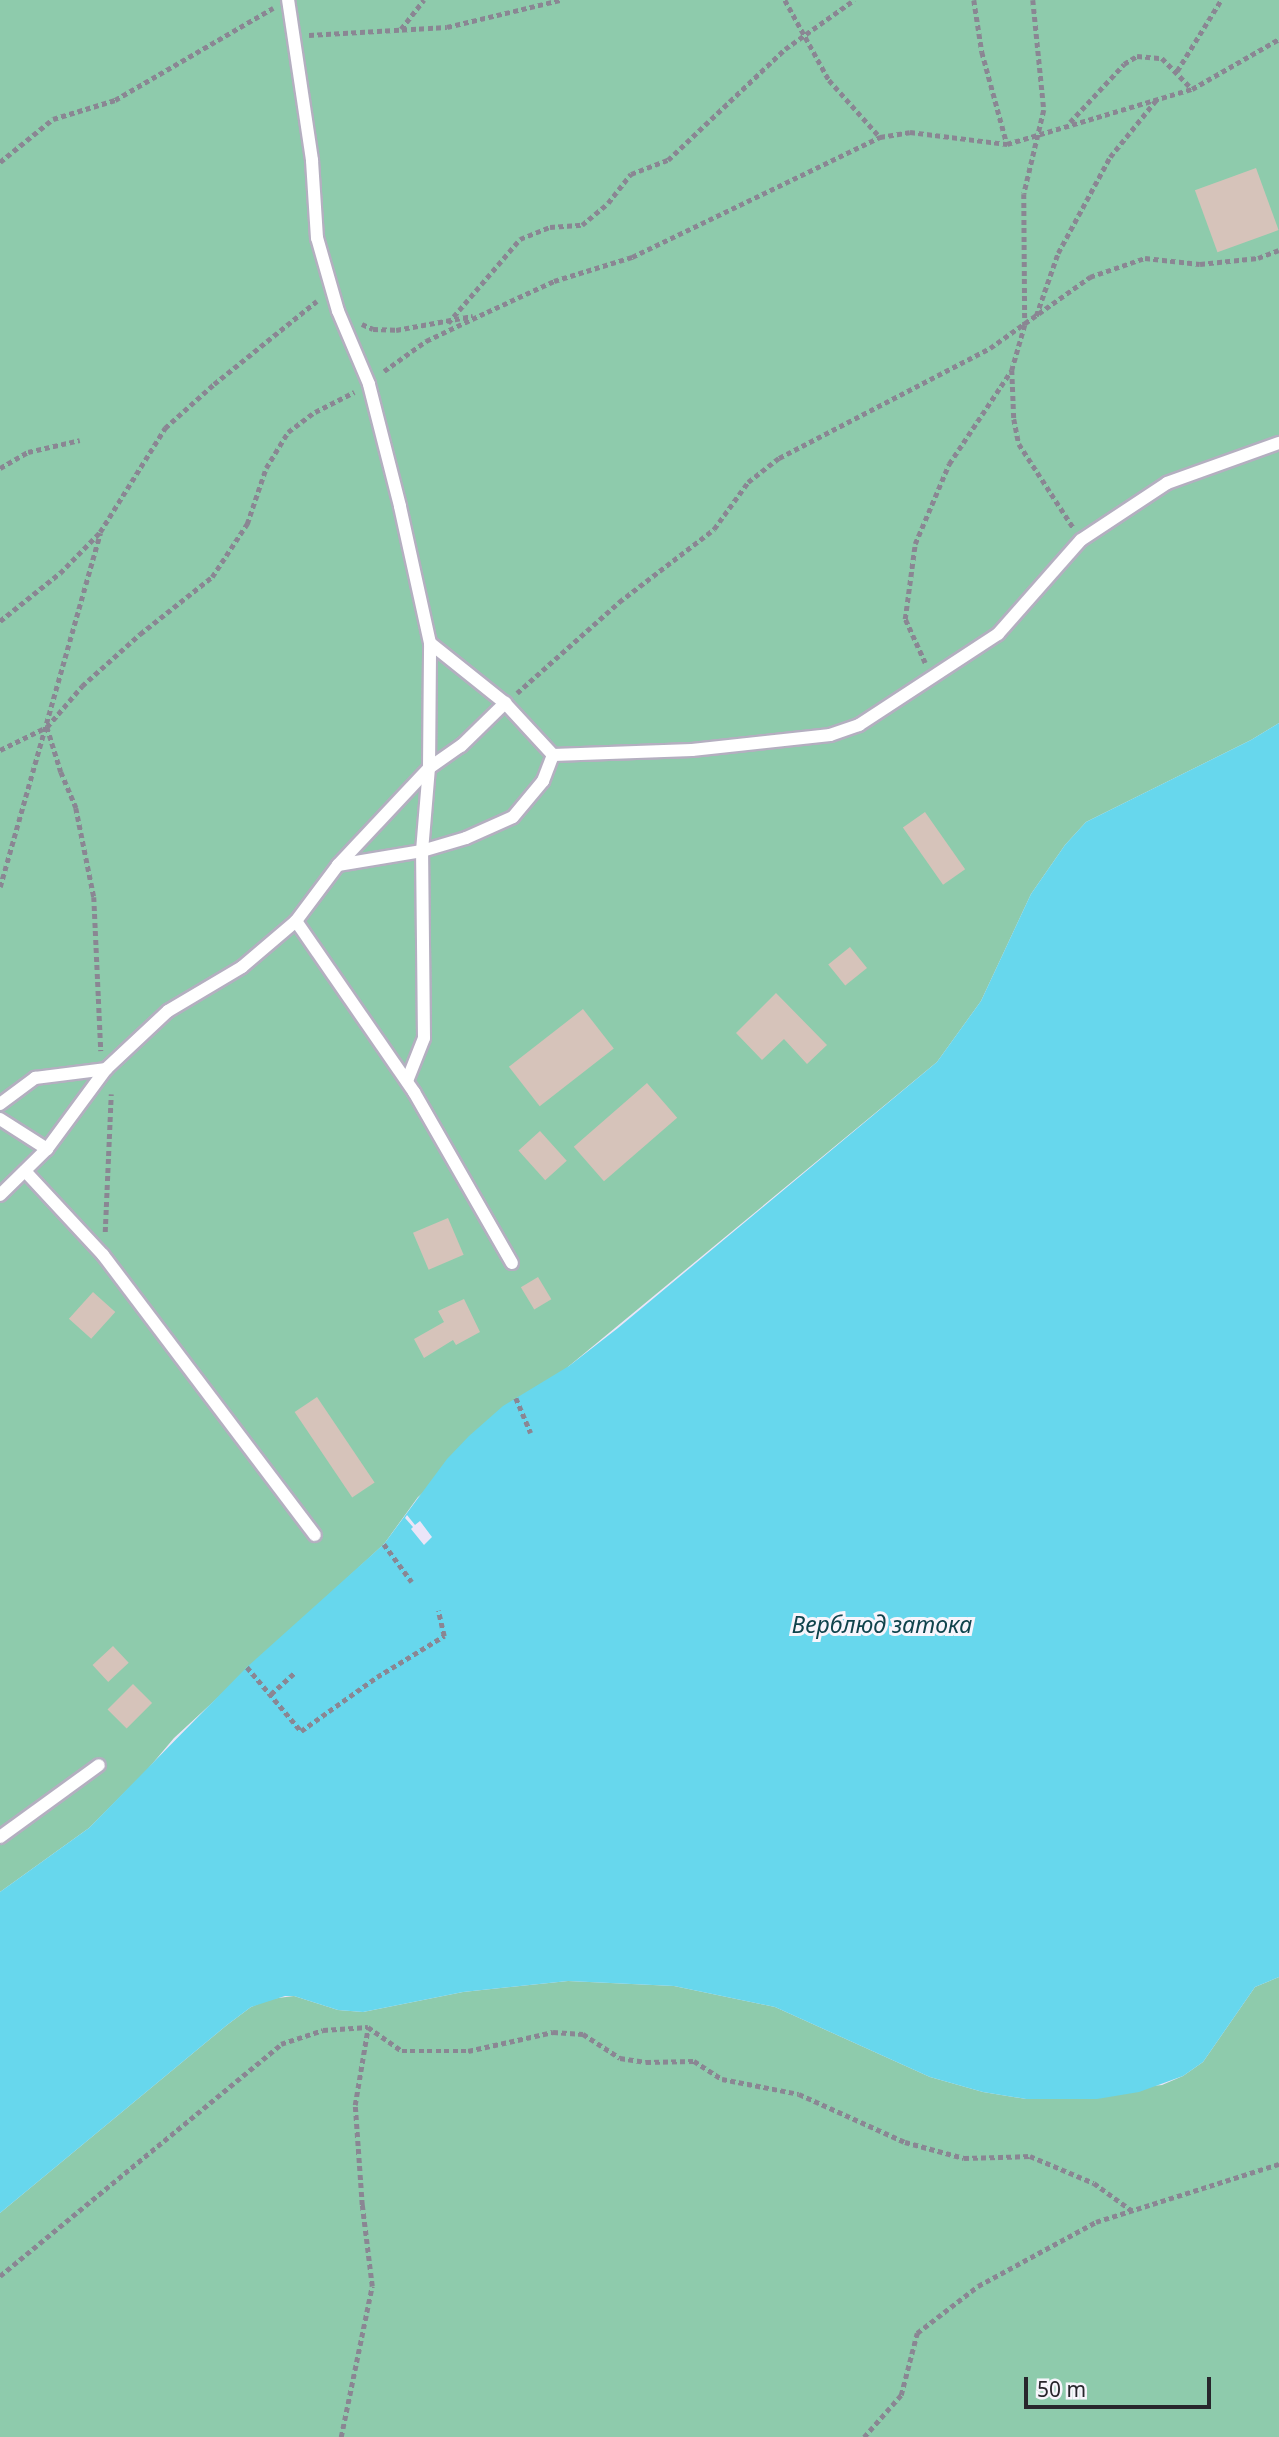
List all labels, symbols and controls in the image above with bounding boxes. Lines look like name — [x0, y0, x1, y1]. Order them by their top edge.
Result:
water label: Верблюд затока — [792, 1610, 972, 1638]
scale bar — [1027, 2364, 1214, 2408]
text: 50 m — [1037, 2375, 1086, 2403]

